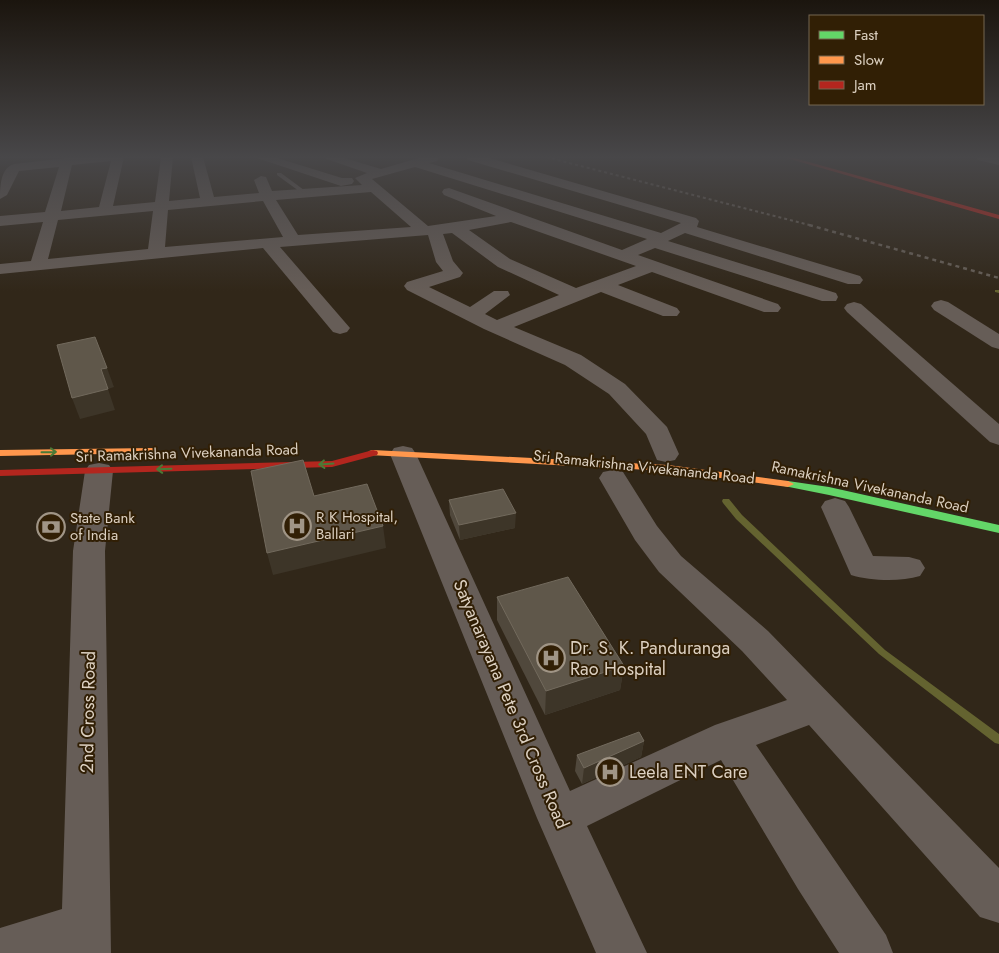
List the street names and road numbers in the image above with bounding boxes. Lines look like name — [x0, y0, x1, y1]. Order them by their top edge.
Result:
street label: Sri Ramakrishna Vivekananda Road — [75, 438, 299, 468]
street label: Sri Ramakrishna Vivekananda Road — [532, 444, 756, 490]
street label: Ramakrishna Vivekananda Road — [769, 455, 971, 519]
street label: Satyanarayana Pete 3rd Cross Road — [447, 575, 575, 833]
street label: 2nd Cross Road — [74, 651, 102, 773]

